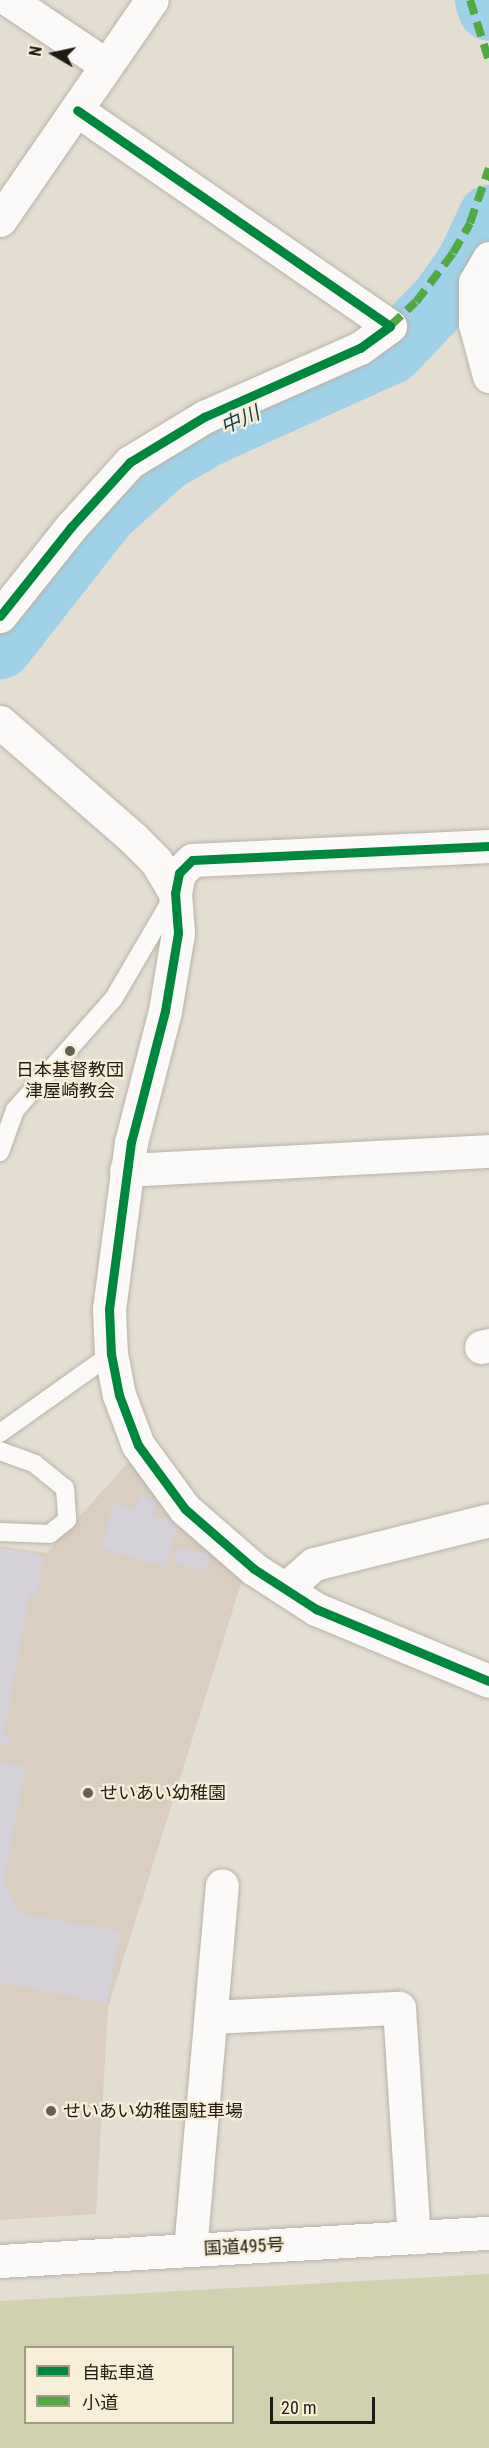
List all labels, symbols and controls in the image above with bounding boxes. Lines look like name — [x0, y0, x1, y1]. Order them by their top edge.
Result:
north arrow — [24, 24, 84, 84]
text: N — [26, 45, 46, 57]
water label: 中川 — [217, 401, 263, 439]
marker: 日本基督教団 津屋崎教会 — [63, 1044, 77, 1058]
place label: 日本基督教団 津屋崎教会 — [16, 1060, 124, 1102]
place label: せいあい幼稚園 — [100, 1782, 226, 1804]
marker: せいあい幼稚園 — [81, 1786, 95, 1800]
place label: せいあい幼稚園駐車場 — [63, 2100, 243, 2122]
marker: せいあい幼稚園駐車場 — [44, 2104, 58, 2118]
street label: 国道495号 — [203, 2234, 285, 2260]
legend — [24, 2346, 234, 2424]
text: 自転車道 — [82, 2362, 154, 2383]
scale bar — [273, 2385, 378, 2423]
text: 小道 — [82, 2392, 118, 2413]
text: 20 m — [281, 2397, 316, 2418]

